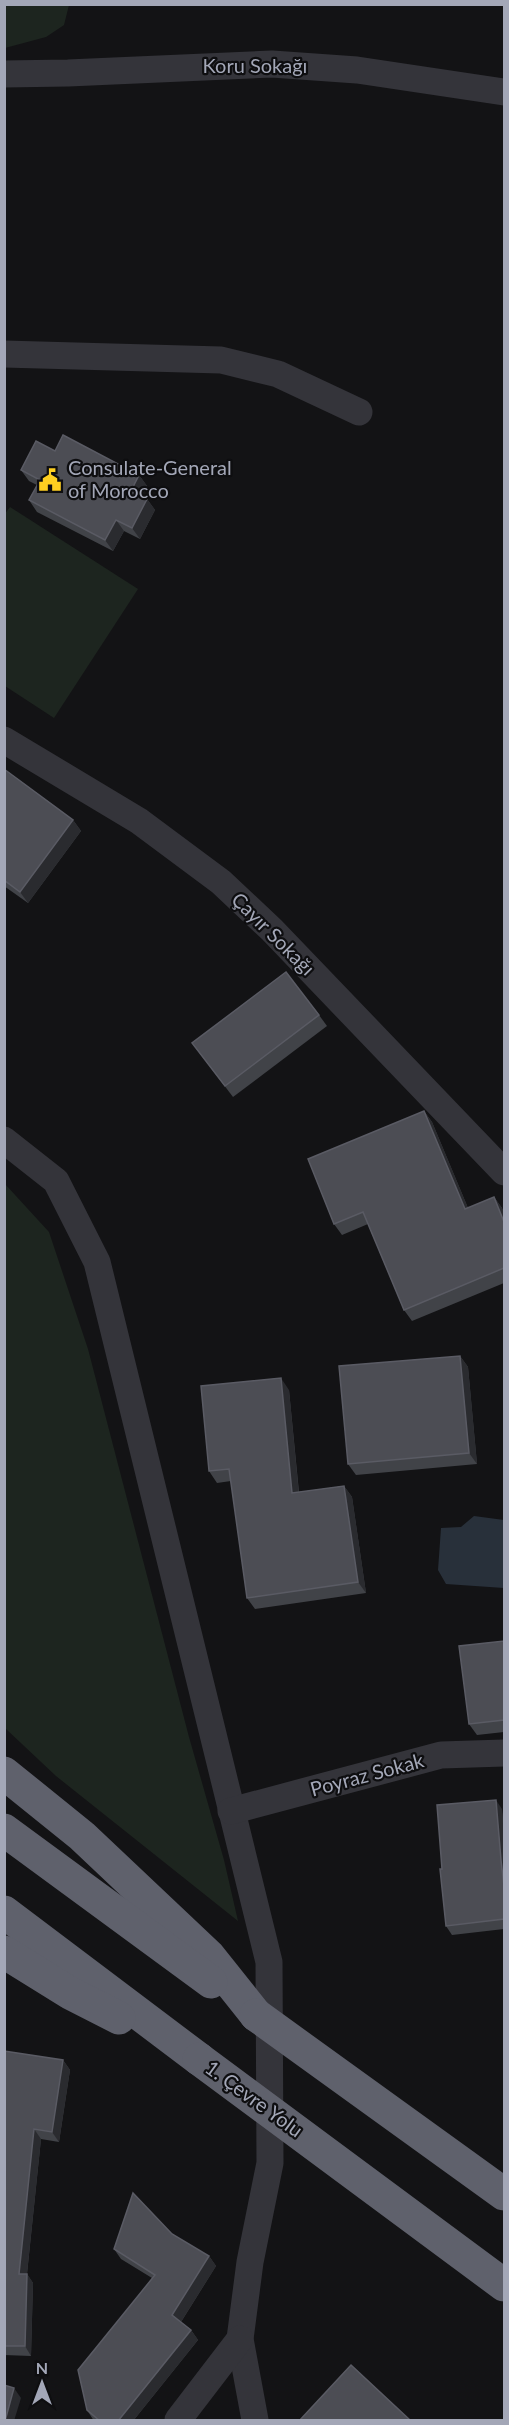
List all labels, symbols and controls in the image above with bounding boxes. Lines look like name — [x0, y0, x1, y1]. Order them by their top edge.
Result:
street label: Koru Sokağı — [203, 53, 307, 77]
place label: Consulate-General of Morocco — [68, 455, 232, 502]
public building icon: Consulate-General of Morocco — [37, 467, 63, 493]
street label: Çayır Sokağı — [227, 887, 320, 980]
street label: Poyraz Sokak — [307, 1747, 427, 1801]
street label: 1. Çevre Yolu — [201, 2055, 308, 2142]
north arrow — [12, 2353, 72, 2413]
text: N — [36, 2358, 48, 2377]

